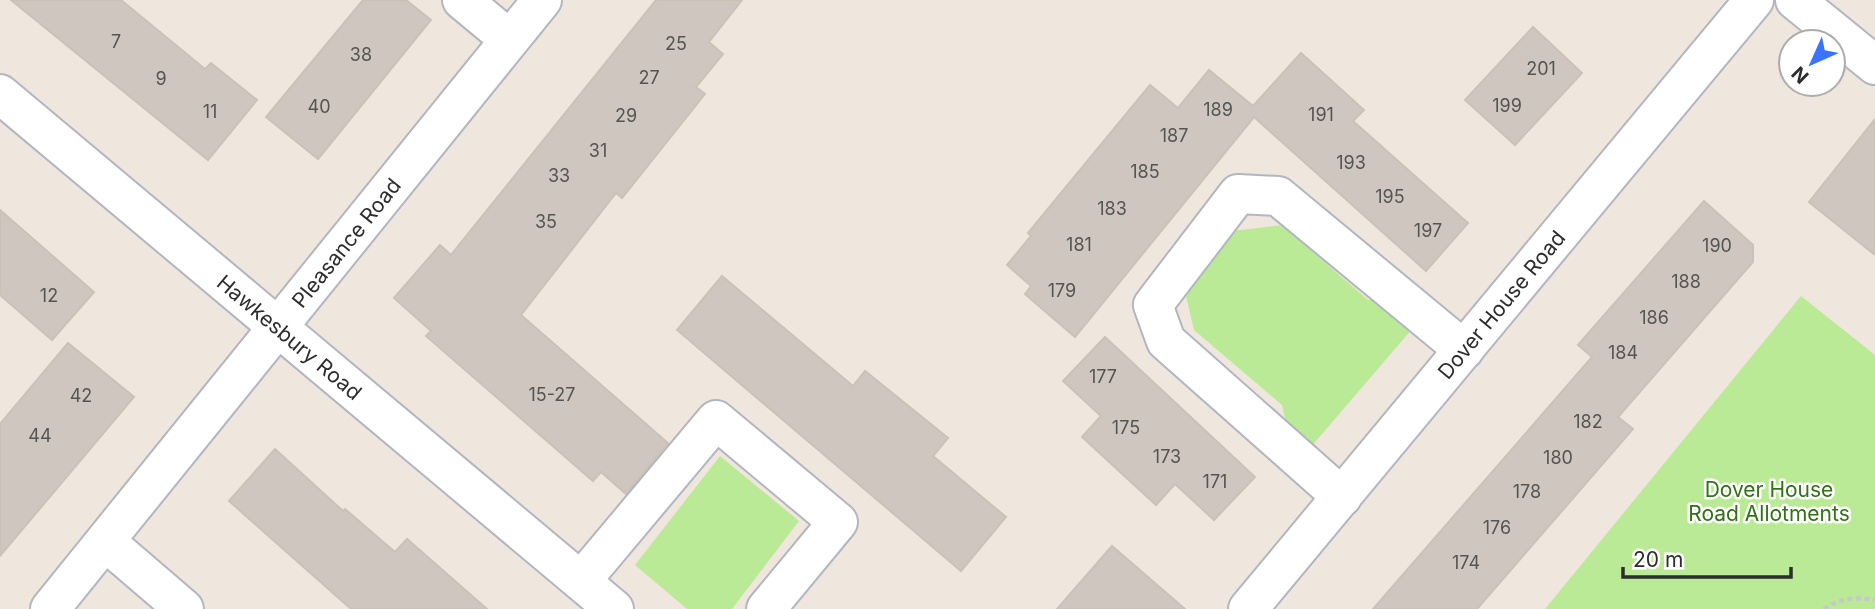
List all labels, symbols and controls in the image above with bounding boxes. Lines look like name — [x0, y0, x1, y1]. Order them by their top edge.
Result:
north arrow — [1777, 28, 1847, 98]
house number: 7 — [111, 31, 121, 52]
house number: 25 — [665, 33, 687, 54]
house number: 38 — [350, 44, 372, 65]
house number: 201 — [1526, 58, 1556, 79]
text: N — [1787, 61, 1814, 88]
house number: 27 — [638, 67, 660, 88]
house number: 9 — [155, 68, 167, 89]
house number: 199 — [1492, 95, 1522, 116]
house number: 40 — [308, 96, 330, 117]
house number: 189 — [1203, 99, 1233, 120]
house number: 11 — [203, 101, 217, 122]
house number: 191 — [1308, 104, 1334, 125]
house number: 29 — [615, 105, 637, 126]
house number: 187 — [1160, 125, 1188, 146]
house number: 31 — [589, 140, 607, 161]
house number: 193 — [1336, 152, 1366, 173]
house number: 185 — [1130, 161, 1160, 182]
house number: 33 — [548, 165, 570, 186]
street label: Pleasance Road — [286, 173, 406, 312]
house number: 195 — [1375, 186, 1405, 207]
house number: 183 — [1097, 198, 1127, 219]
house number: 35 — [535, 211, 557, 232]
house number: 197 — [1414, 220, 1442, 241]
street label: Dover House Road — [1432, 225, 1570, 384]
house number: 181 — [1066, 234, 1092, 255]
house number: 190 — [1702, 235, 1732, 256]
street label: Hawkesbury Road — [212, 269, 367, 405]
house number: 188 — [1671, 271, 1701, 292]
house number: 179 — [1048, 280, 1076, 301]
house number: 12 — [40, 285, 58, 306]
house number: 186 — [1639, 307, 1669, 328]
house number: 184 — [1608, 342, 1638, 363]
house number: 177 — [1089, 366, 1117, 387]
house number: 15-27 — [528, 384, 576, 405]
house number: 42 — [70, 385, 92, 406]
house number: 182 — [1573, 411, 1603, 432]
house number: 175 — [1112, 417, 1140, 438]
house number: 44 — [28, 425, 52, 446]
house number: 173 — [1153, 446, 1181, 467]
house number: 180 — [1543, 447, 1573, 468]
house number: 171 — [1203, 471, 1227, 492]
park label: Dover House Road Allotments — [1688, 477, 1850, 526]
house number: 178 — [1513, 481, 1541, 502]
house number: 176 — [1483, 517, 1511, 538]
scale bar — [1623, 536, 1791, 580]
text: 20 m — [1633, 547, 1683, 572]
house number: 174 — [1452, 552, 1480, 573]

